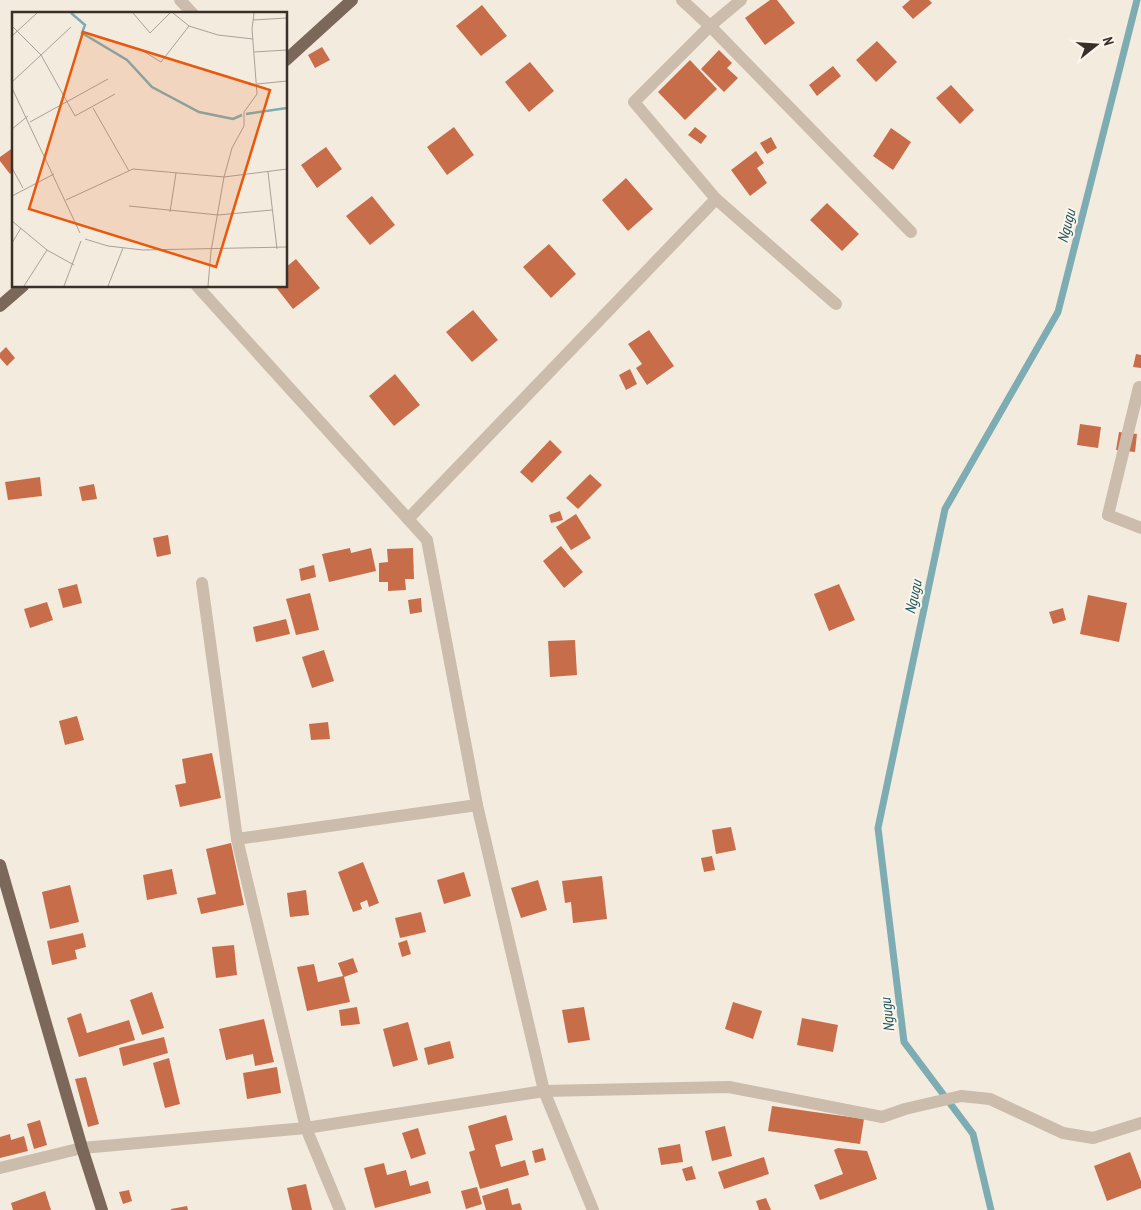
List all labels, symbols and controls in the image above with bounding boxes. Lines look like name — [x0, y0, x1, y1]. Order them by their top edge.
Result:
inset map — [12, 12, 288, 288]
north arrow — [1071, 20, 1121, 70]
text: N — [1099, 35, 1118, 47]
water label: Ngugu — [1053, 206, 1080, 245]
water label: Ngugu — [900, 577, 926, 616]
water label: Ngugu — [875, 995, 899, 1033]

